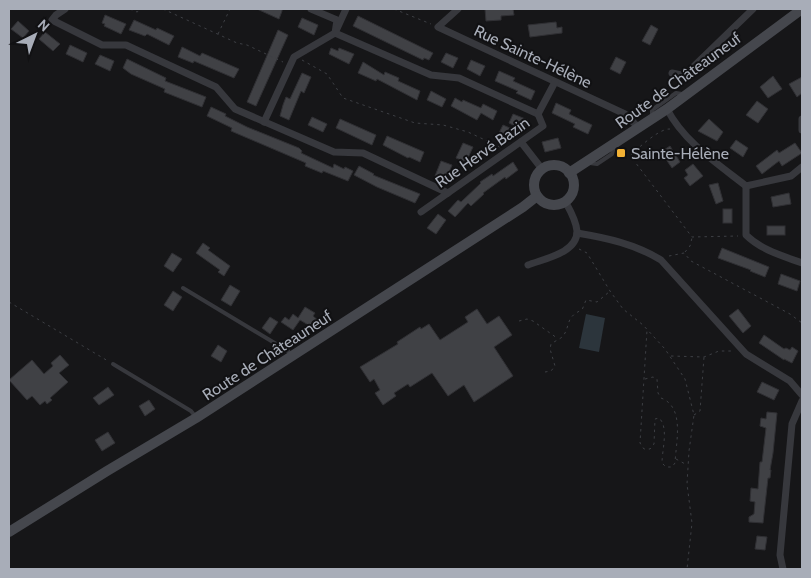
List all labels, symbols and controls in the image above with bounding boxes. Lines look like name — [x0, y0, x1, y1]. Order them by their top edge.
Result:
north arrow — [10, 10, 60, 60]
text: N — [34, 15, 53, 35]
street label: Rue Sainte-Hélène — [471, 21, 595, 92]
street label: Route de Châteauneuf — [612, 28, 745, 132]
street label: Rue Hervé Bazin — [432, 113, 533, 192]
place label: Sainte-Hélène — [631, 144, 729, 163]
marker: Sainte-Hélène — [615, 147, 627, 159]
street label: Route de Châteauneuf — [199, 306, 336, 404]

